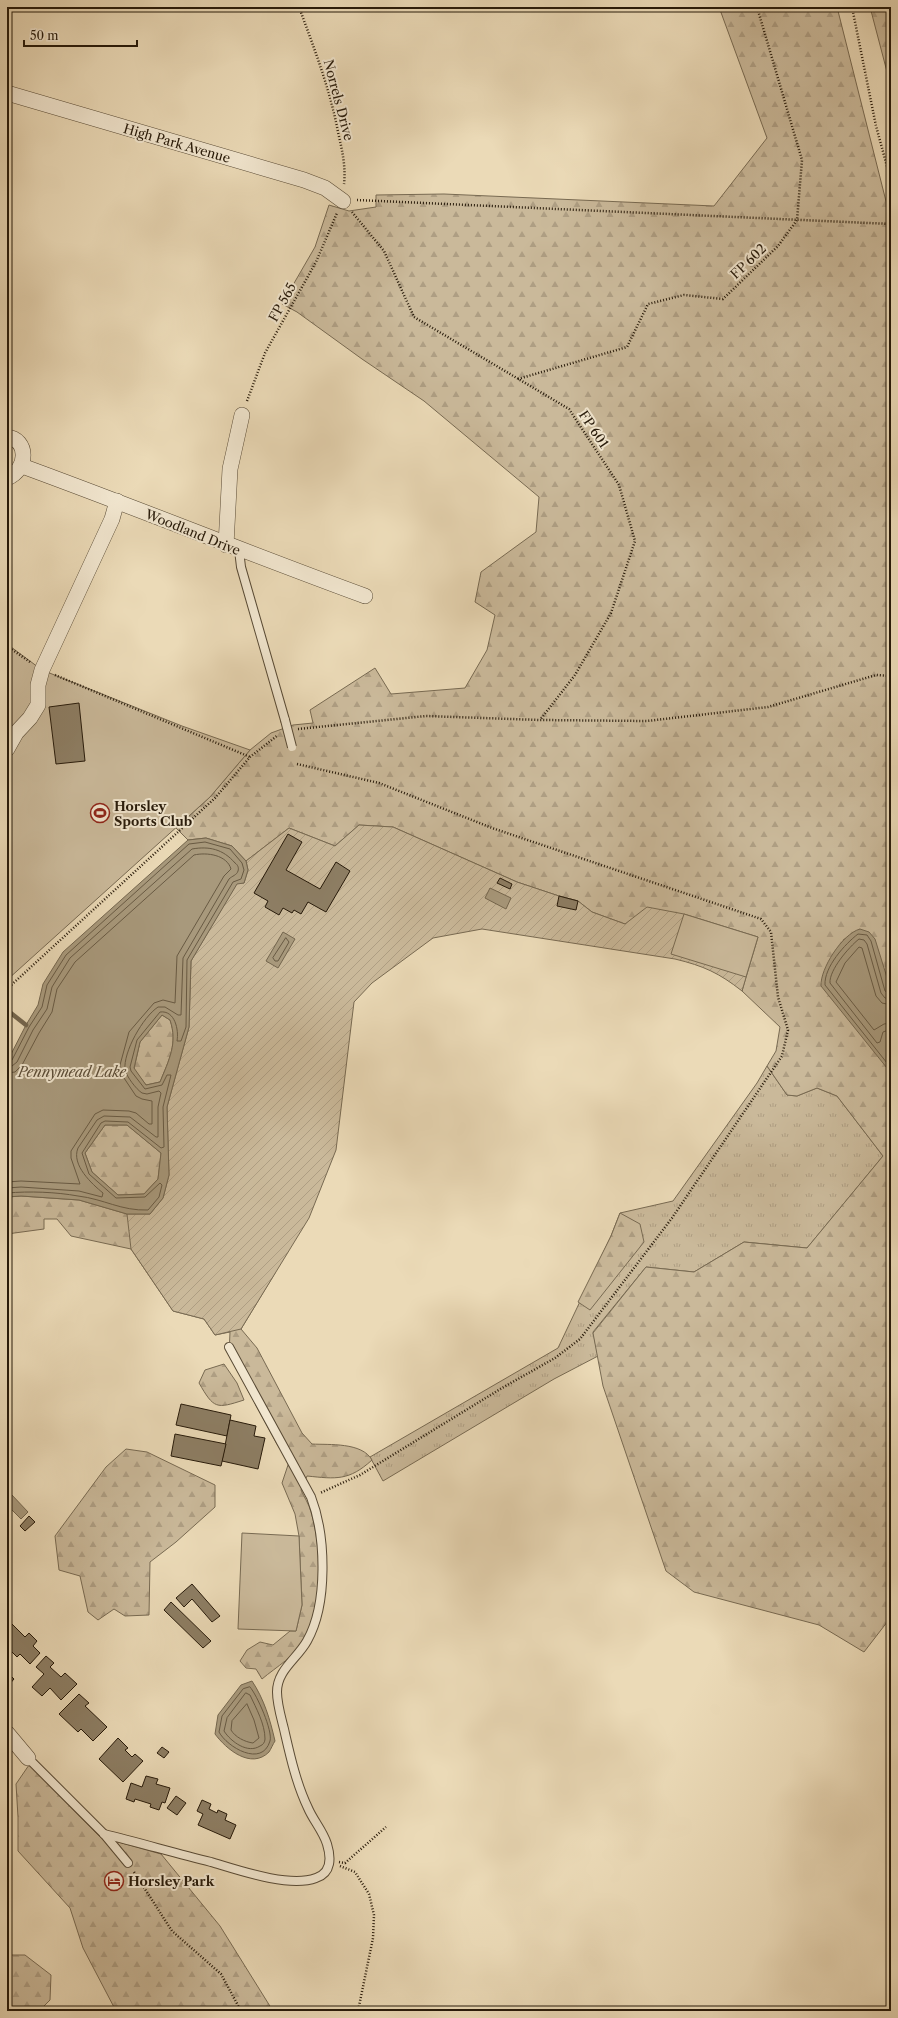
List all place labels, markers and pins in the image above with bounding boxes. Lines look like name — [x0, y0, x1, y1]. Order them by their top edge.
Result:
place label: Horsley Sports Club — [114, 798, 192, 829]
sports icon: Horsley Sports Club — [89, 802, 111, 824]
hotel icon: Horsley Park — [103, 1870, 125, 1892]
place label: Horsley Park — [128, 1873, 215, 1889]

